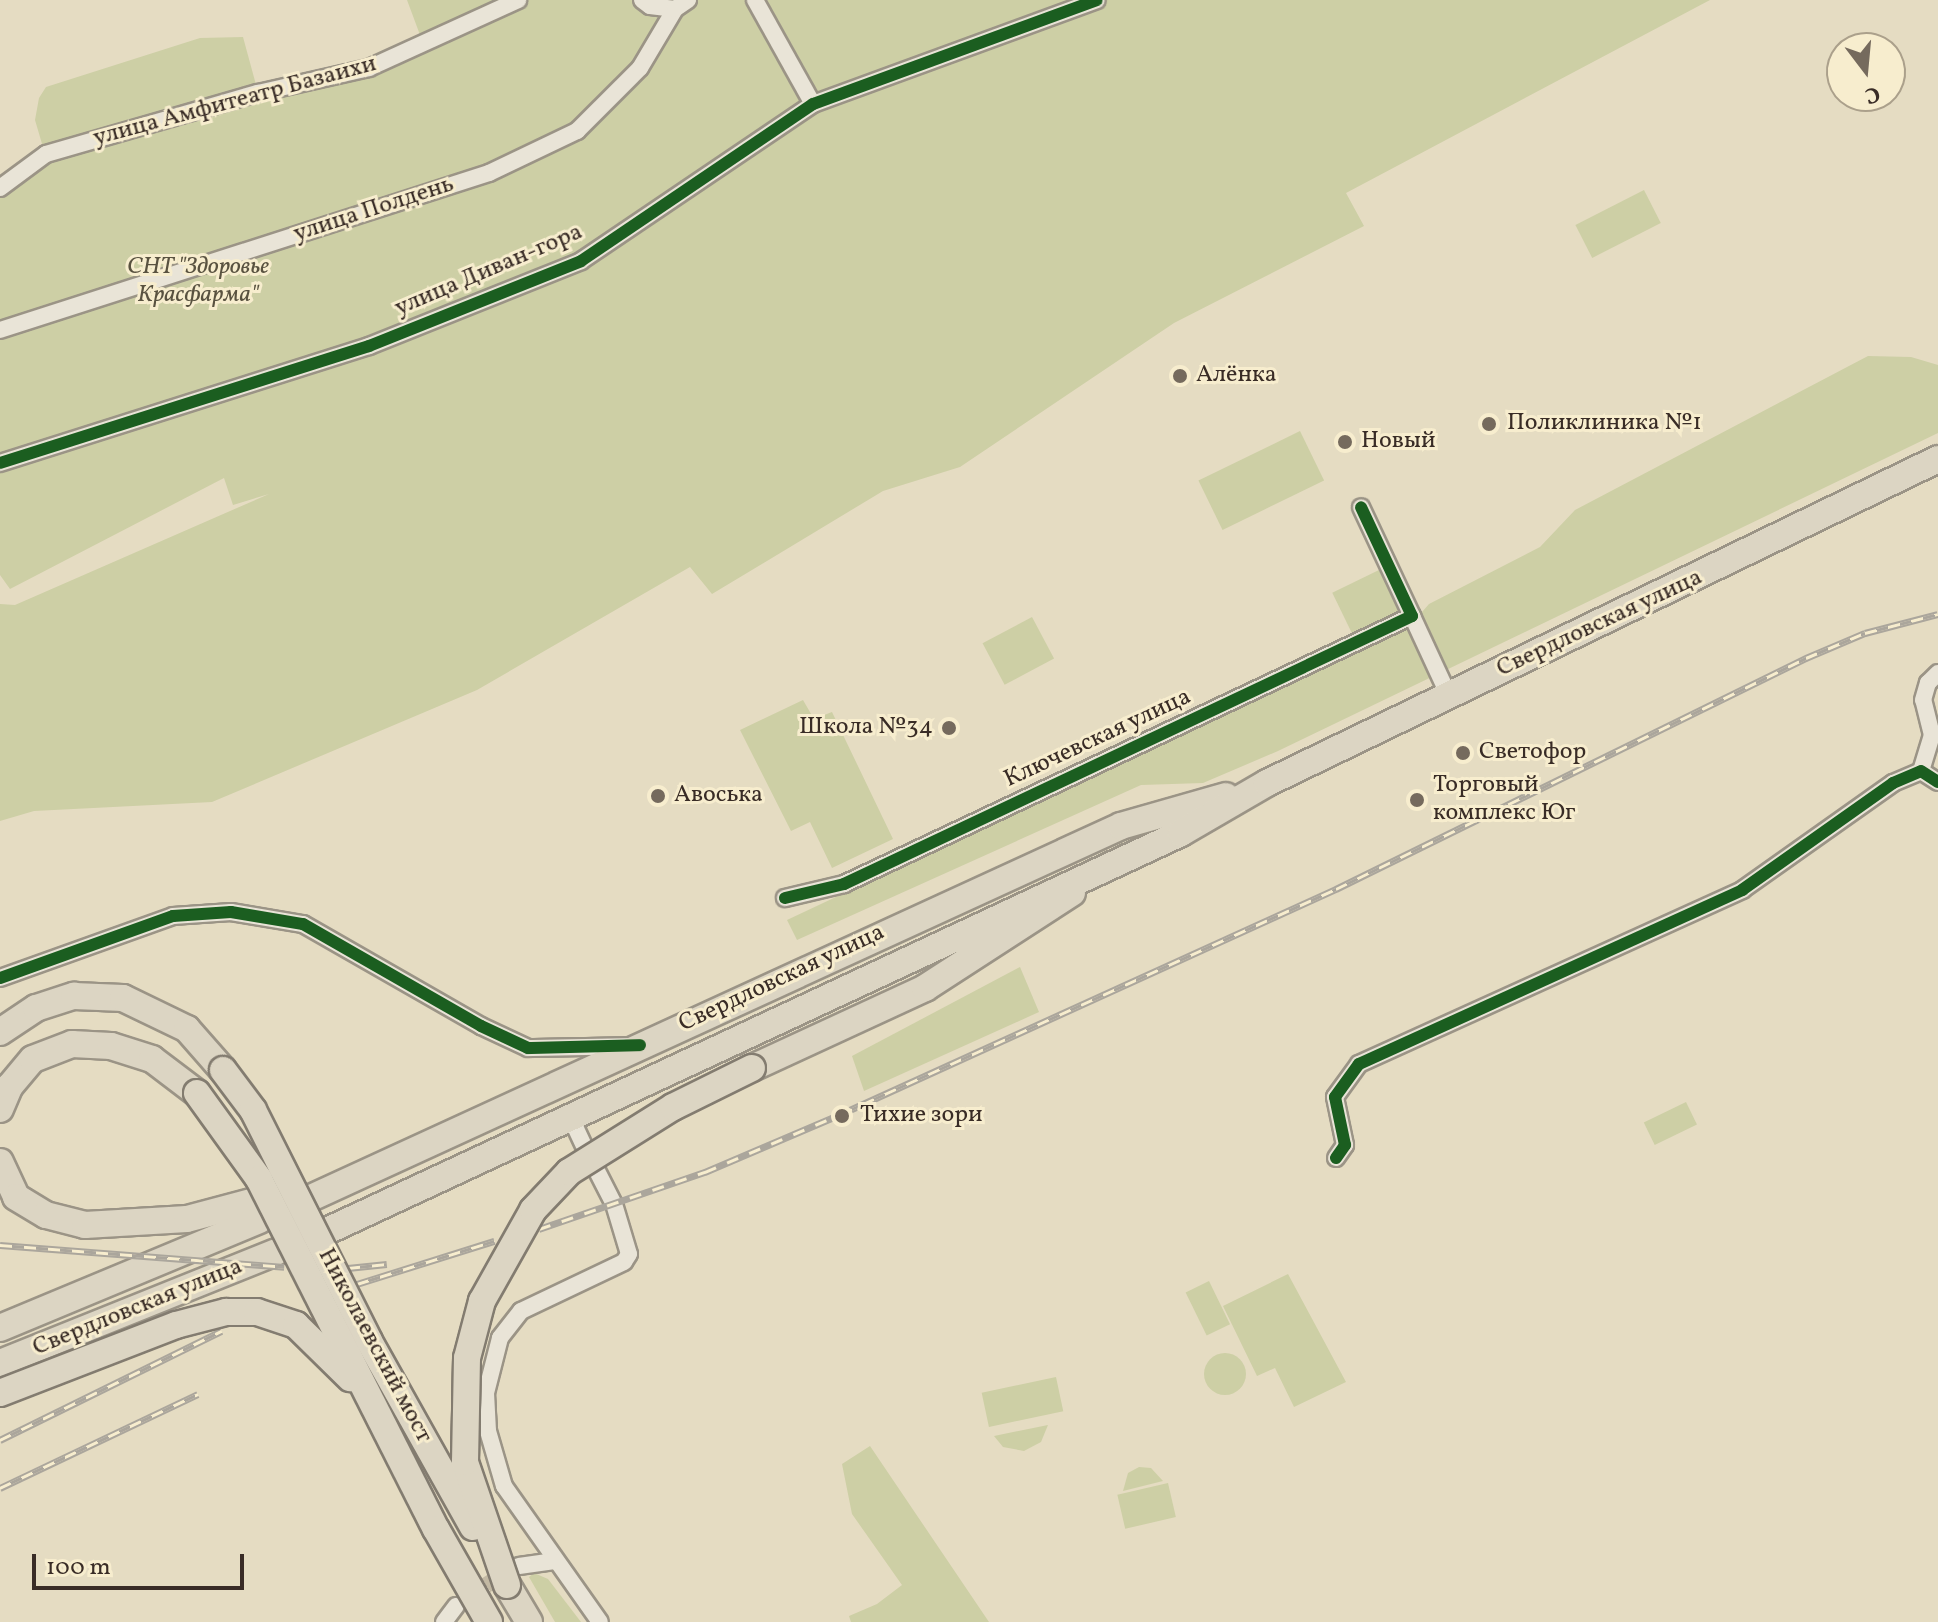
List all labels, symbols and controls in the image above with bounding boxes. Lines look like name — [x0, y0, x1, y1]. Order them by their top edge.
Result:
north arrow — [1826, 32, 1906, 112]
street label: улица Амфитеатр Базаихи — [90, 50, 380, 154]
text: С — [1861, 77, 1883, 110]
street label: улица Полдень — [290, 171, 458, 249]
street label: улица Диван-гора — [391, 218, 587, 324]
park label: СНТ "Здоровье Красфарма" — [127, 254, 269, 310]
place label: Алёнка — [1196, 362, 1277, 390]
marker: Алёнка — [1171, 367, 1189, 385]
place label: Поликлиника №1 — [1507, 410, 1702, 438]
marker: Поликлиника №1 — [1478, 413, 1500, 435]
place label: Новый — [1361, 428, 1436, 456]
marker: Новый — [1336, 433, 1354, 451]
street label: Свердловская улица — [1492, 564, 1708, 684]
street label: Ключевская улица — [1000, 683, 1196, 795]
place label: Школа №34 — [799, 714, 933, 742]
marker: Школа №34 — [940, 719, 958, 737]
place label: Светофор — [1479, 739, 1586, 767]
marker: Светофор — [1454, 744, 1472, 762]
place label: Торговый комплекс Юг — [1433, 772, 1576, 828]
place label: Авоська — [674, 782, 763, 810]
marker: Авоська — [649, 787, 667, 805]
marker: Торговый комплекс Юг — [1408, 791, 1426, 809]
street label: Свердловская улица — [674, 919, 890, 1039]
place label: Тихие зори — [860, 1102, 983, 1130]
marker: Тихие зори — [831, 1105, 853, 1127]
street label: Николаевский мост — [311, 1244, 437, 1448]
street label: Свердловская улица — [29, 1253, 247, 1363]
scale bar — [36, 1538, 248, 1588]
text: 100 m — [46, 1551, 111, 1585]

